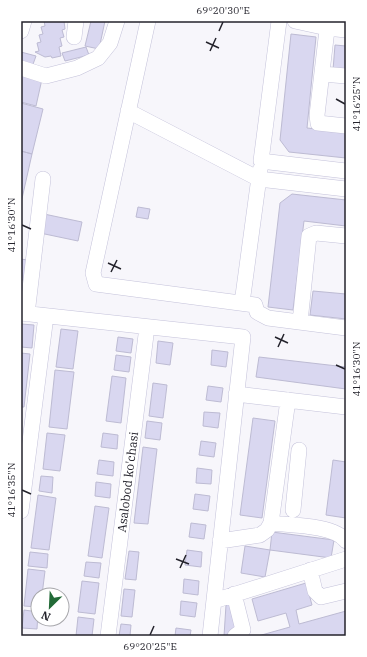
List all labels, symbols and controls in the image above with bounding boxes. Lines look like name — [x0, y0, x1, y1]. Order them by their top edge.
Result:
text: 69°20'30"E — [196, 4, 250, 17]
text: 41°16'25"N — [350, 76, 363, 132]
text: 41°16'30"N — [5, 197, 18, 253]
text: 41°16'30"N — [350, 341, 363, 397]
street label: Asalobod ko'chasi — [114, 431, 141, 533]
text: 41°16'35"N — [5, 462, 18, 518]
north arrow — [30, 587, 70, 627]
text: N — [39, 608, 53, 624]
text: 69°20'25"E — [123, 640, 177, 653]

